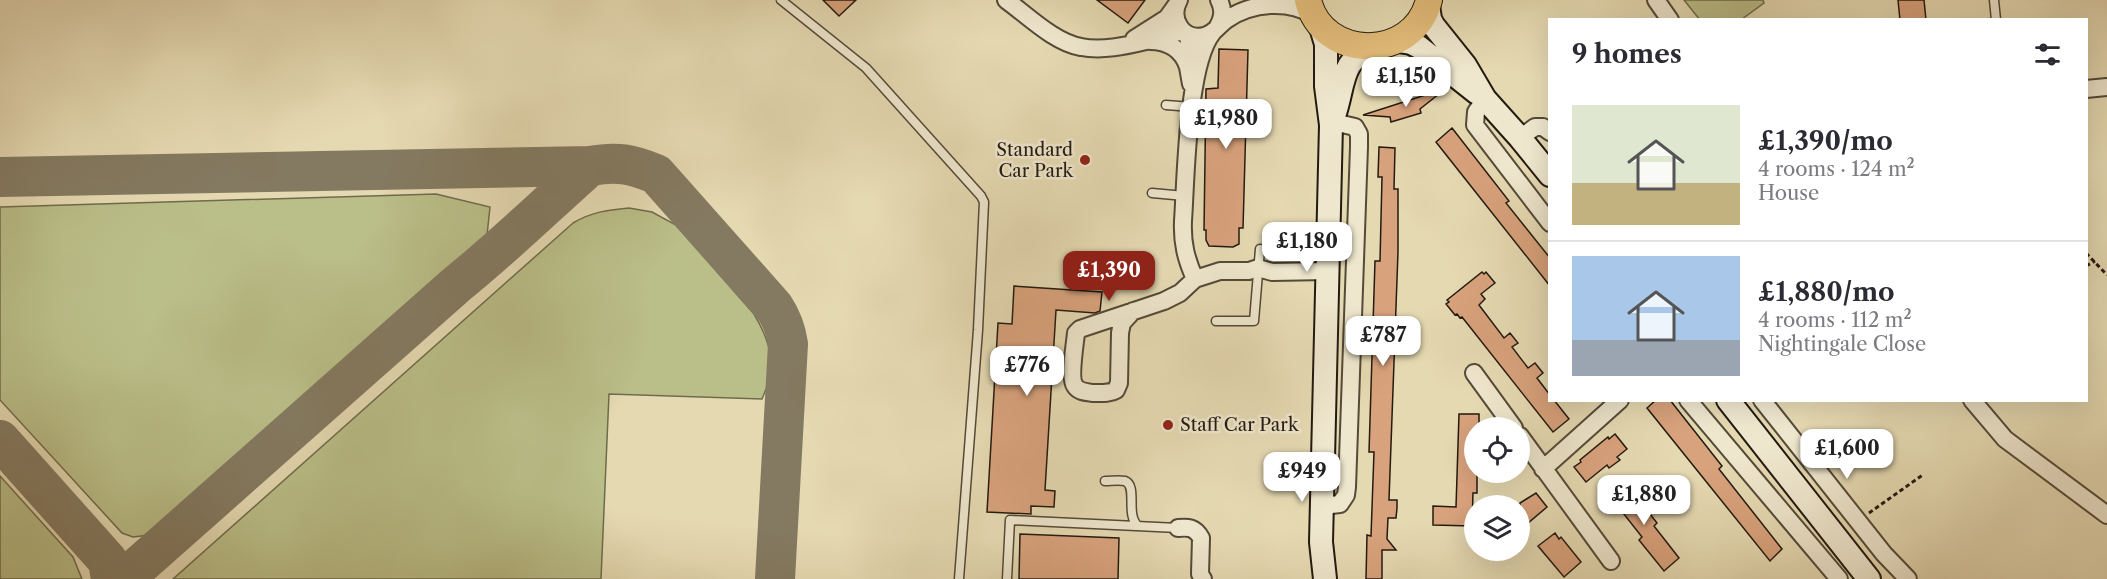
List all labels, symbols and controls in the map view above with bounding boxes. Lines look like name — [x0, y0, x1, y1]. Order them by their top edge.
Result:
text: 9 homes — [1572, 38, 1682, 70]
icon: filters — [2031, 38, 2064, 71]
pin: £1,150 — [1357, 57, 1455, 108]
text: £1,150 — [1376, 64, 1436, 88]
pin: £1,980 — [1177, 99, 1275, 150]
text: £1,980 — [1194, 106, 1258, 130]
text: £1,390/mo — [1758, 125, 1893, 157]
icon: home — [1620, 129, 1692, 201]
place label: Standard Car Park — [996, 139, 1075, 182]
marker: Standard Car Park — [1078, 153, 1092, 167]
text: 4 rooms · 124 m² — [1758, 157, 1915, 181]
text: House — [1758, 181, 1819, 205]
pin: £1,180 — [1258, 222, 1356, 273]
text: £1,180 — [1276, 229, 1338, 253]
pin: £1,390 — [1060, 251, 1158, 302]
text: £1,390 — [1077, 258, 1141, 282]
text: £1,880/mo — [1758, 276, 1895, 308]
icon: home — [1620, 280, 1692, 352]
text: 4 rooms · 112 m² — [1758, 308, 1912, 332]
pin: £787 — [1347, 316, 1419, 367]
text: £787 — [1360, 323, 1406, 347]
text: Nightingale Close — [1758, 332, 1926, 356]
pin: £776 — [991, 346, 1063, 397]
text: £776 — [1004, 353, 1050, 377]
place label: Staff Car Park — [1180, 414, 1300, 436]
map controls — [1464, 417, 1530, 561]
button: locate — [1464, 417, 1530, 483]
marker: Staff Car Park — [1161, 418, 1175, 432]
pin: £1,600 — [1798, 429, 1896, 480]
text: £1,600 — [1814, 436, 1880, 460]
pin: £949 — [1266, 452, 1338, 503]
text: £949 — [1277, 459, 1327, 483]
pin: £1,880 — [1595, 475, 1693, 526]
text: £1,880 — [1611, 482, 1677, 506]
button: layers — [1464, 495, 1530, 561]

